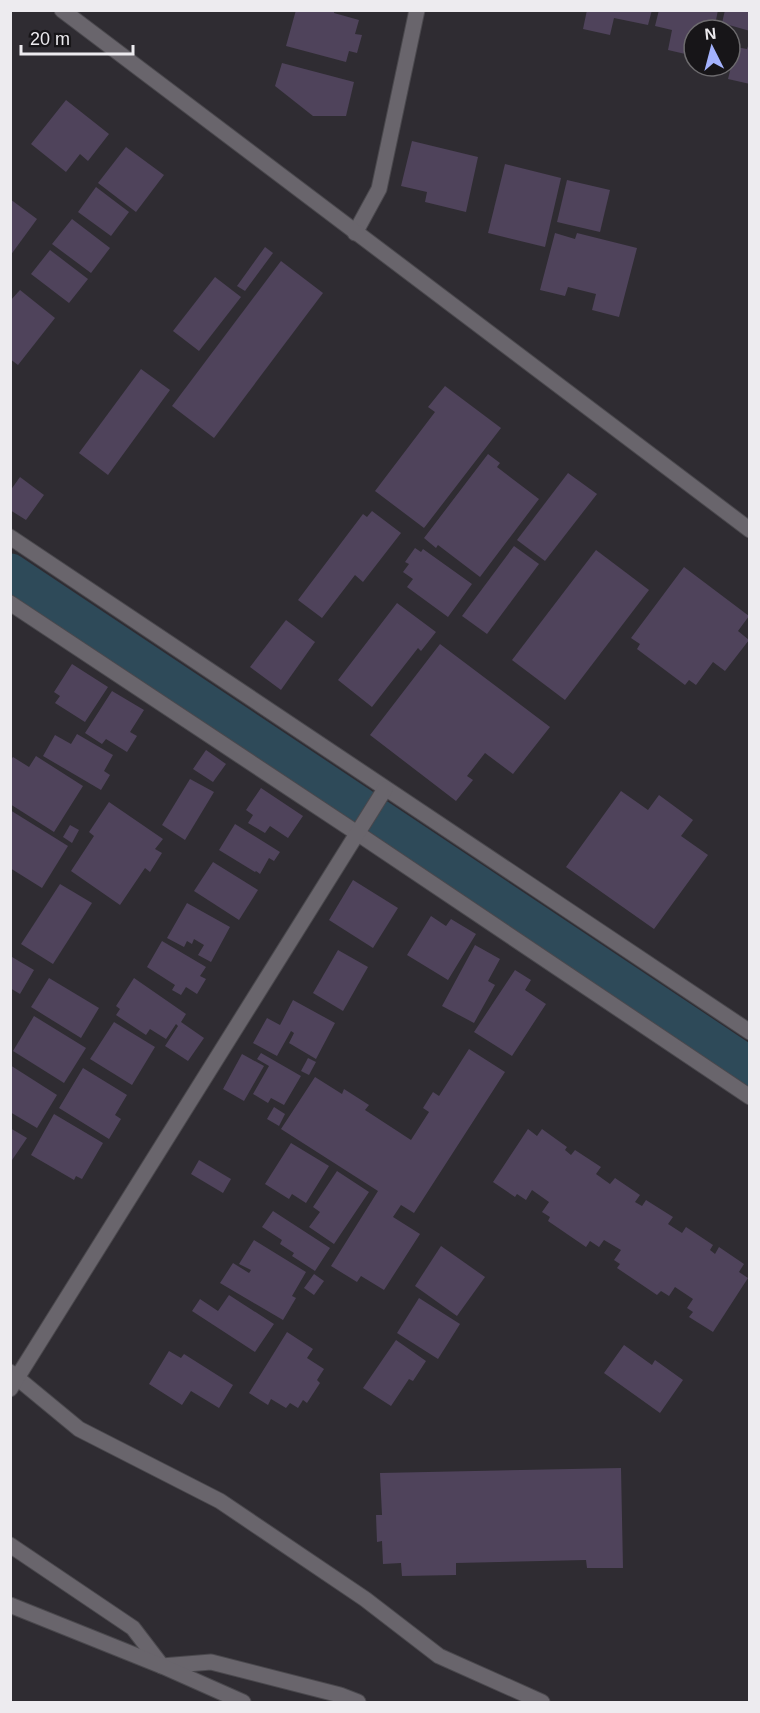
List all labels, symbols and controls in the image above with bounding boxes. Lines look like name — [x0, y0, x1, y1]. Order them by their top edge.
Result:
scale bar — [21, 18, 134, 56]
north arrow — [682, 18, 742, 78]
text: N — [704, 25, 717, 43]
text: 20 m — [30, 29, 70, 49]

